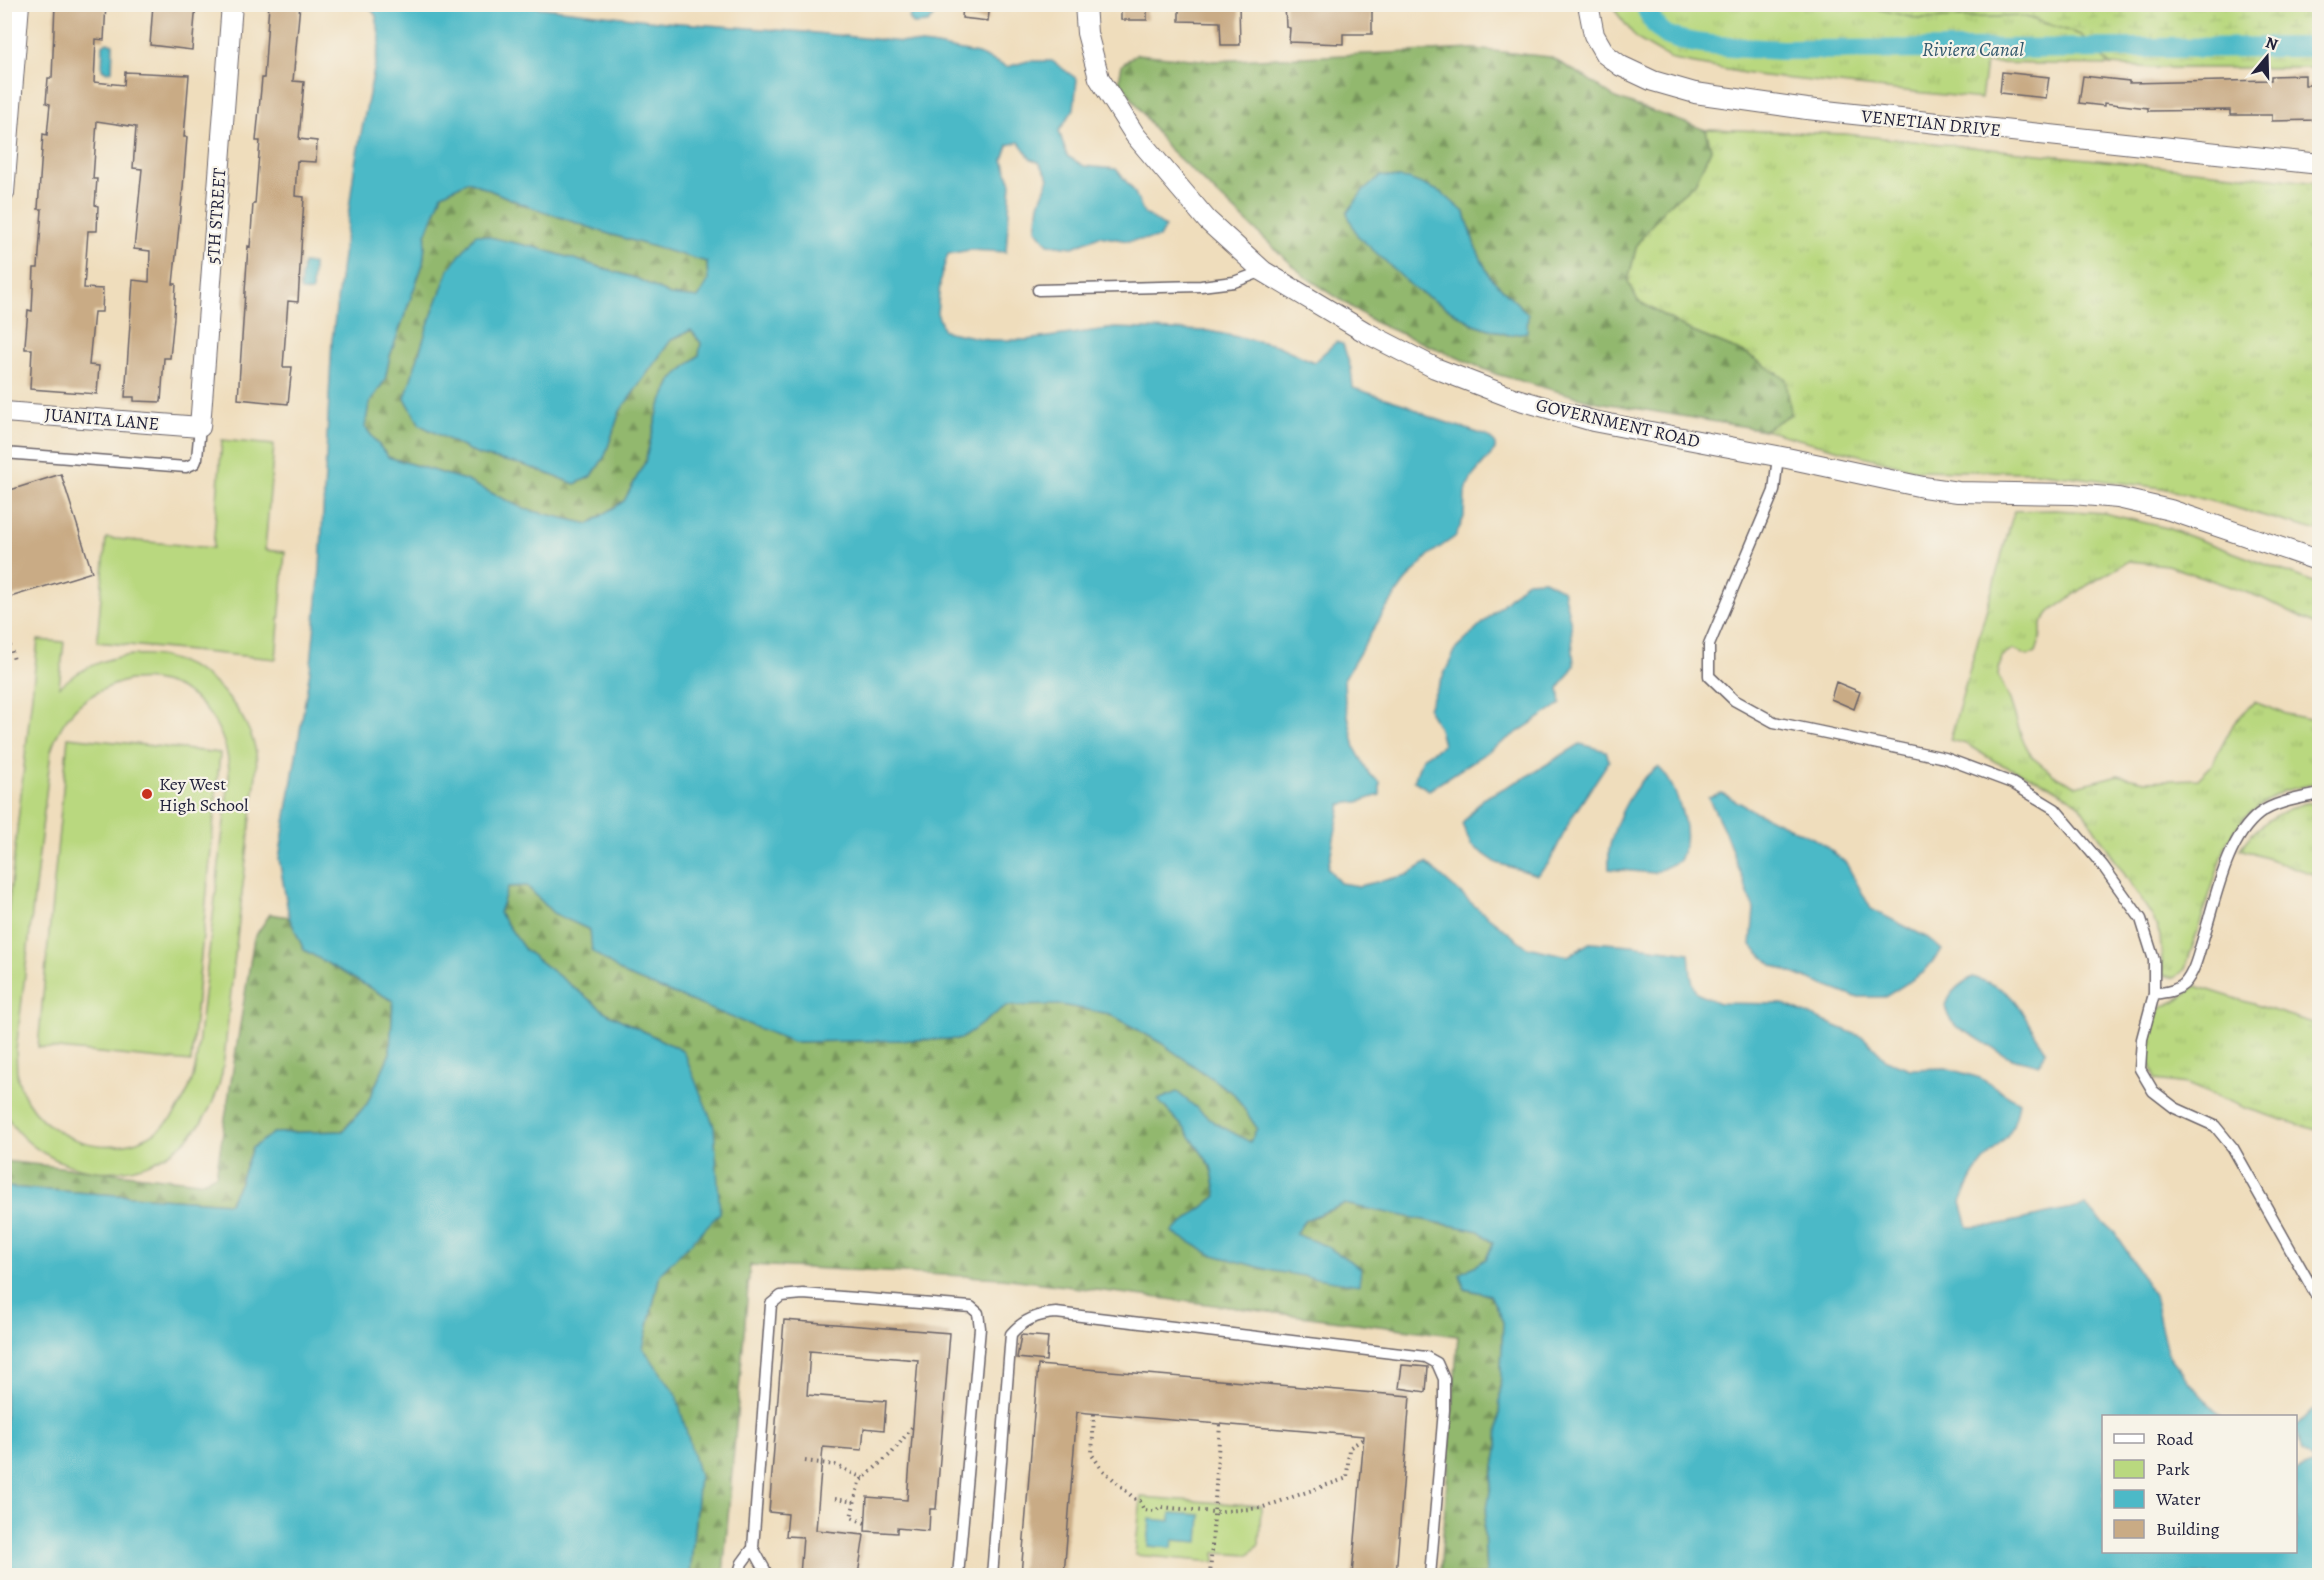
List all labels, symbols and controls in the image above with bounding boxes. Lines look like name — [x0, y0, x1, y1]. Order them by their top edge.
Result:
north arrow — [2237, 27, 2297, 87]
text: N — [2262, 31, 2281, 56]
water label: Riviera Canal — [1922, 36, 2024, 63]
street label: VENETIAN DRIVE — [1859, 104, 2002, 142]
street label: 5TH STREET — [201, 167, 231, 265]
street label: GOVERNMENT ROAD — [1534, 392, 1702, 454]
street label: JUANITA LANE — [44, 402, 160, 436]
place label: Key West High School — [159, 772, 249, 817]
marker: Key West High School — [140, 787, 154, 801]
legend — [2102, 1415, 2297, 1553]
text: Road — [2156, 1427, 2194, 1451]
text: Park — [2156, 1457, 2190, 1481]
text: Water — [2155, 1487, 2201, 1511]
text: Building — [2156, 1517, 2220, 1541]

